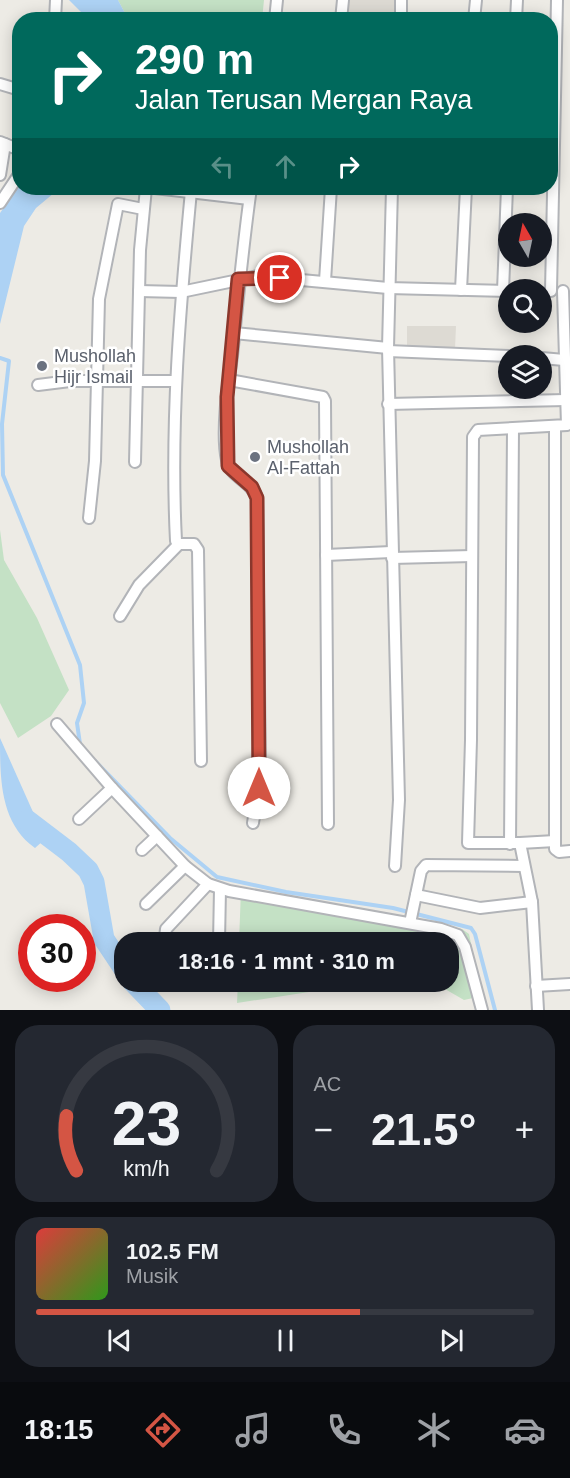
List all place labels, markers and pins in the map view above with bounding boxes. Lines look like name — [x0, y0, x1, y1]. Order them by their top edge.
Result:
pin — [254, 252, 305, 303]
place label: Mushollah Hijr Ismail — [54, 346, 136, 387]
marker: Mushollah Hijr Ismail — [35, 359, 49, 373]
place label: Mushollah Al-Fattah — [267, 437, 349, 478]
marker: Mushollah Al-Fattah — [248, 450, 262, 464]

